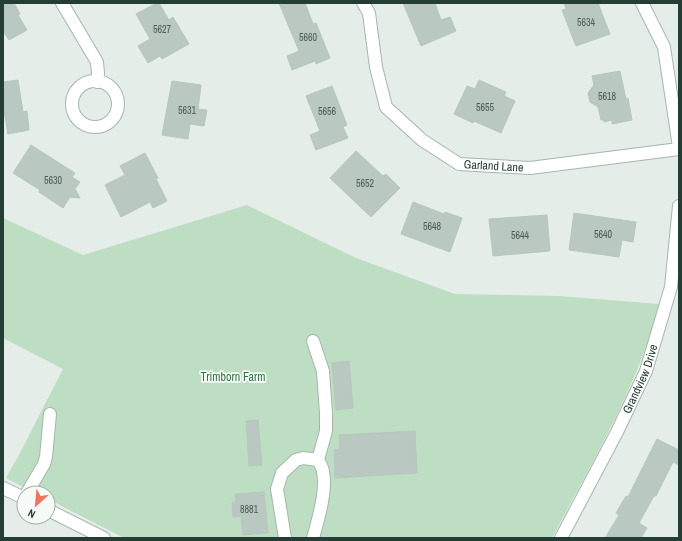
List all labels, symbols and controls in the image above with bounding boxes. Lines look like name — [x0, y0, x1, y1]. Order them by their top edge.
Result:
house number: 5634 — [577, 16, 596, 29]
house number: 5627 — [153, 23, 172, 36]
house number: 5660 — [299, 31, 318, 44]
house number: 5618 — [598, 90, 617, 103]
house number: 5655 — [476, 101, 495, 114]
house number: 5631 — [178, 104, 197, 117]
house number: 5656 — [318, 105, 337, 118]
street label: Garland Lane — [463, 156, 524, 176]
house number: 5630 — [44, 174, 63, 187]
house number: 5652 — [356, 177, 375, 190]
house number: 5648 — [423, 220, 442, 233]
house number: 5640 — [594, 228, 613, 241]
house number: 5644 — [511, 229, 530, 242]
street label: Grandview Drive — [619, 342, 662, 416]
park label: Trimborn Farm — [201, 369, 265, 385]
north arrow — [16, 485, 56, 525]
house number: 8881 — [240, 503, 259, 516]
text: N — [25, 506, 38, 522]

